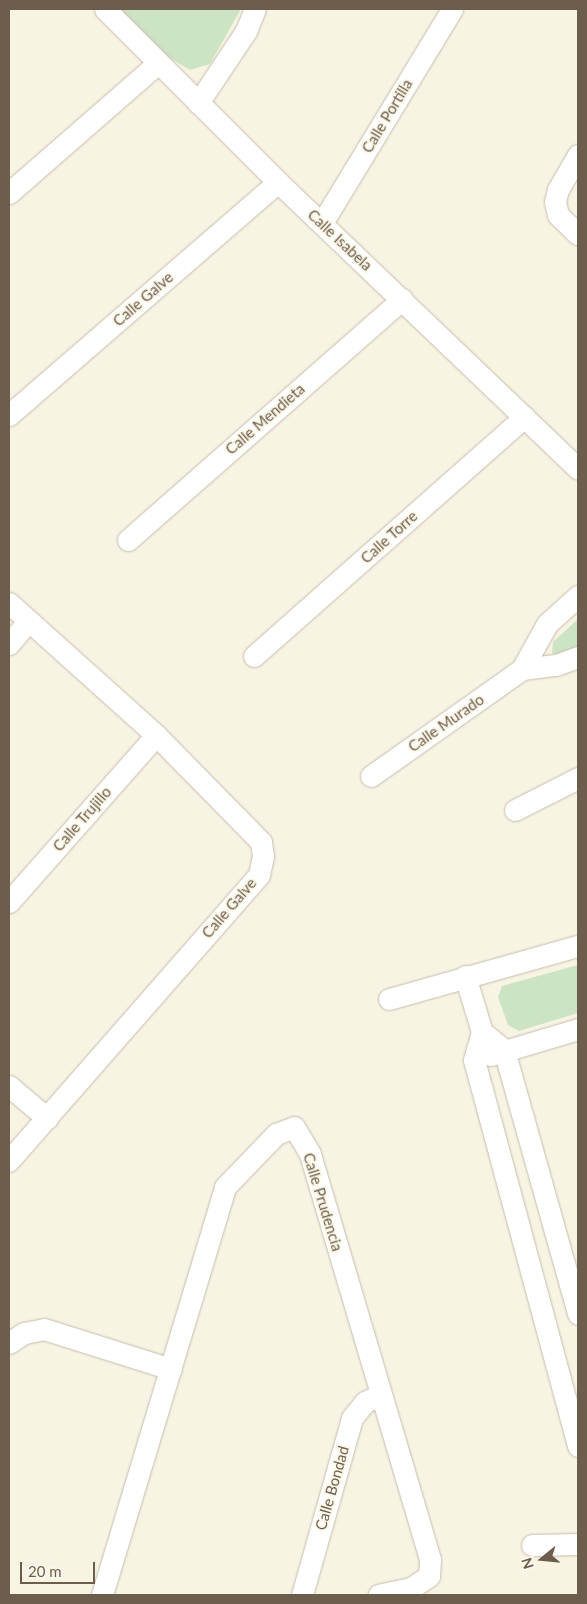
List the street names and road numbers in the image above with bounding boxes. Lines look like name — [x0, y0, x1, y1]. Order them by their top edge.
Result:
street label: Calle Portilla — [358, 76, 416, 156]
street label: Calle Isabela — [304, 206, 376, 274]
street label: Calle Galve — [109, 268, 177, 330]
street label: Calle Mendieta — [222, 380, 308, 458]
street label: Calle Torre — [357, 507, 421, 567]
street label: Calle Murado — [405, 690, 487, 756]
street label: Calle Trujillo — [49, 783, 115, 855]
street label: Calle Galve — [198, 874, 260, 942]
street label: Calle Prudencia — [299, 1151, 347, 1253]
street label: Calle Bondad — [311, 1444, 353, 1532]

